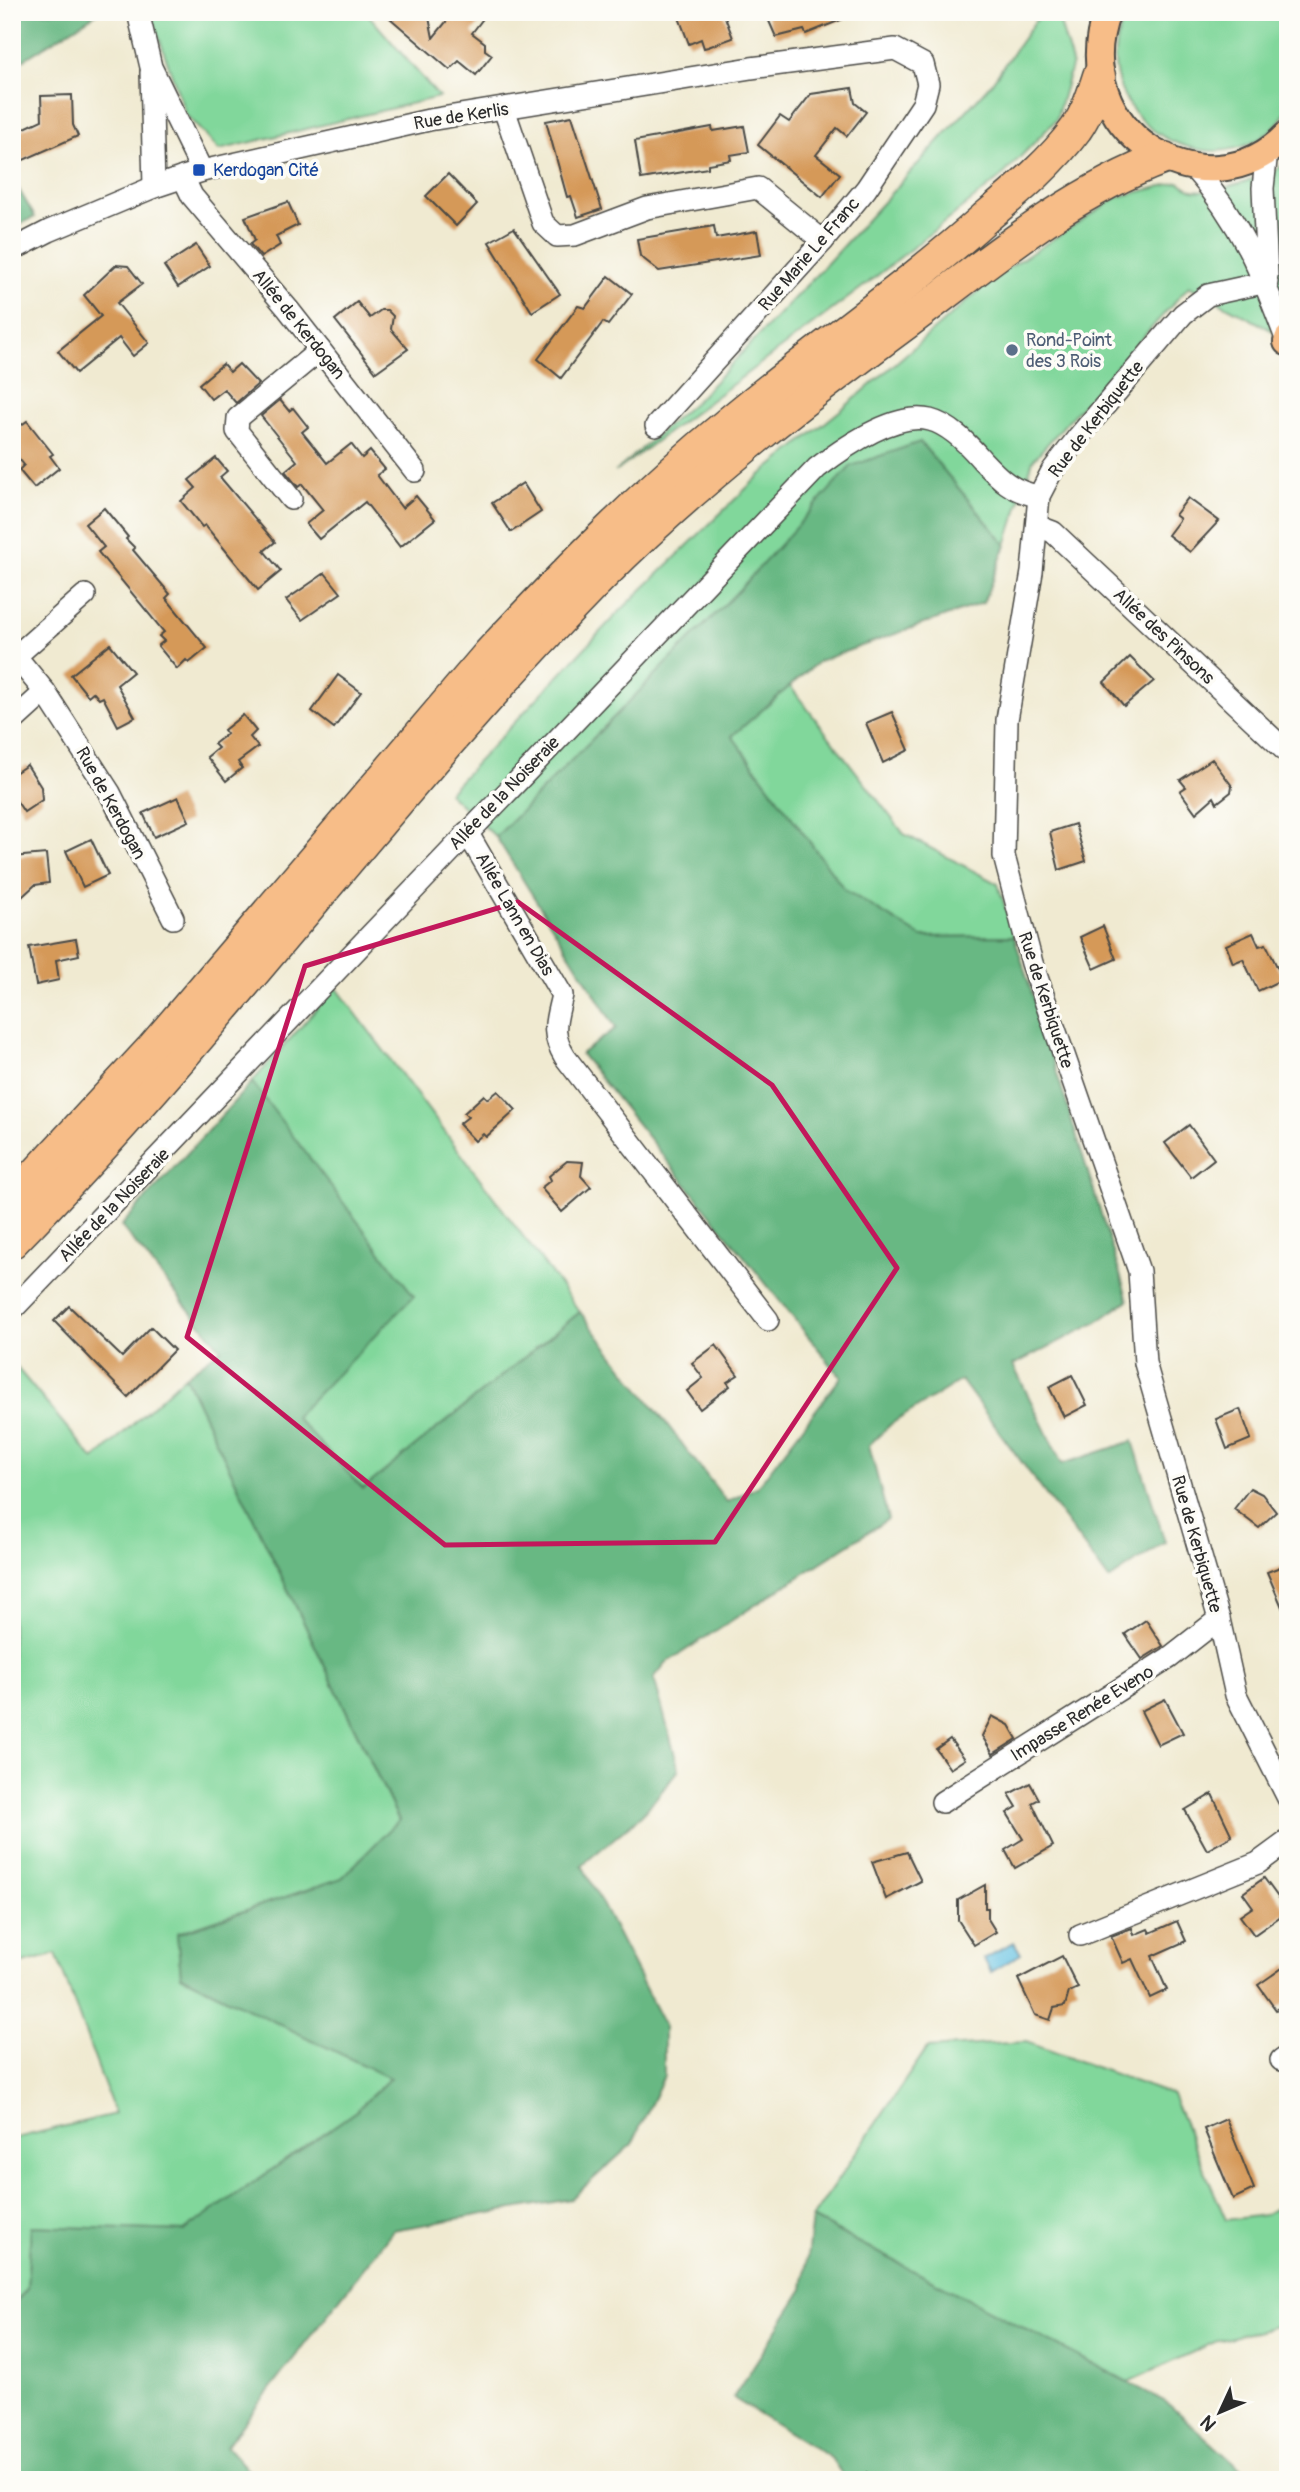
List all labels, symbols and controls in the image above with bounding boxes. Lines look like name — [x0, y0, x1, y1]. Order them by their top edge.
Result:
street label: Rue de Kerlis — [412, 98, 510, 135]
place label: Kerdogan Cité — [213, 159, 319, 182]
marker: Kerdogan Cité — [191, 162, 207, 178]
street label: Rue Marie Le Franc — [754, 193, 865, 316]
street label: Allée de Kerdogan — [247, 264, 350, 384]
place label: Rond-Point des 3 Rois — [1026, 329, 1113, 373]
marker: Rond-Point des 3 Rois — [1004, 342, 1020, 358]
street label: Rue de Kerbiquette — [1044, 356, 1149, 482]
street label: Allée des Pinsons — [1108, 583, 1219, 689]
street label: Allée de la Noiseraie — [444, 731, 565, 855]
street label: Rue de Kerdogan — [70, 743, 151, 863]
street label: Allée Lann en Dias — [470, 849, 559, 980]
street label: Rue de Kerbiquette — [1013, 929, 1078, 1071]
street label: Allée de la Noiseraie — [54, 1143, 175, 1267]
street label: Rue de Kerbiquette — [1166, 1473, 1227, 1616]
street label: Impasse Renée Eveno — [1006, 1660, 1158, 1767]
north arrow — [1184, 2376, 1254, 2446]
text: N — [1195, 2410, 1222, 2436]

